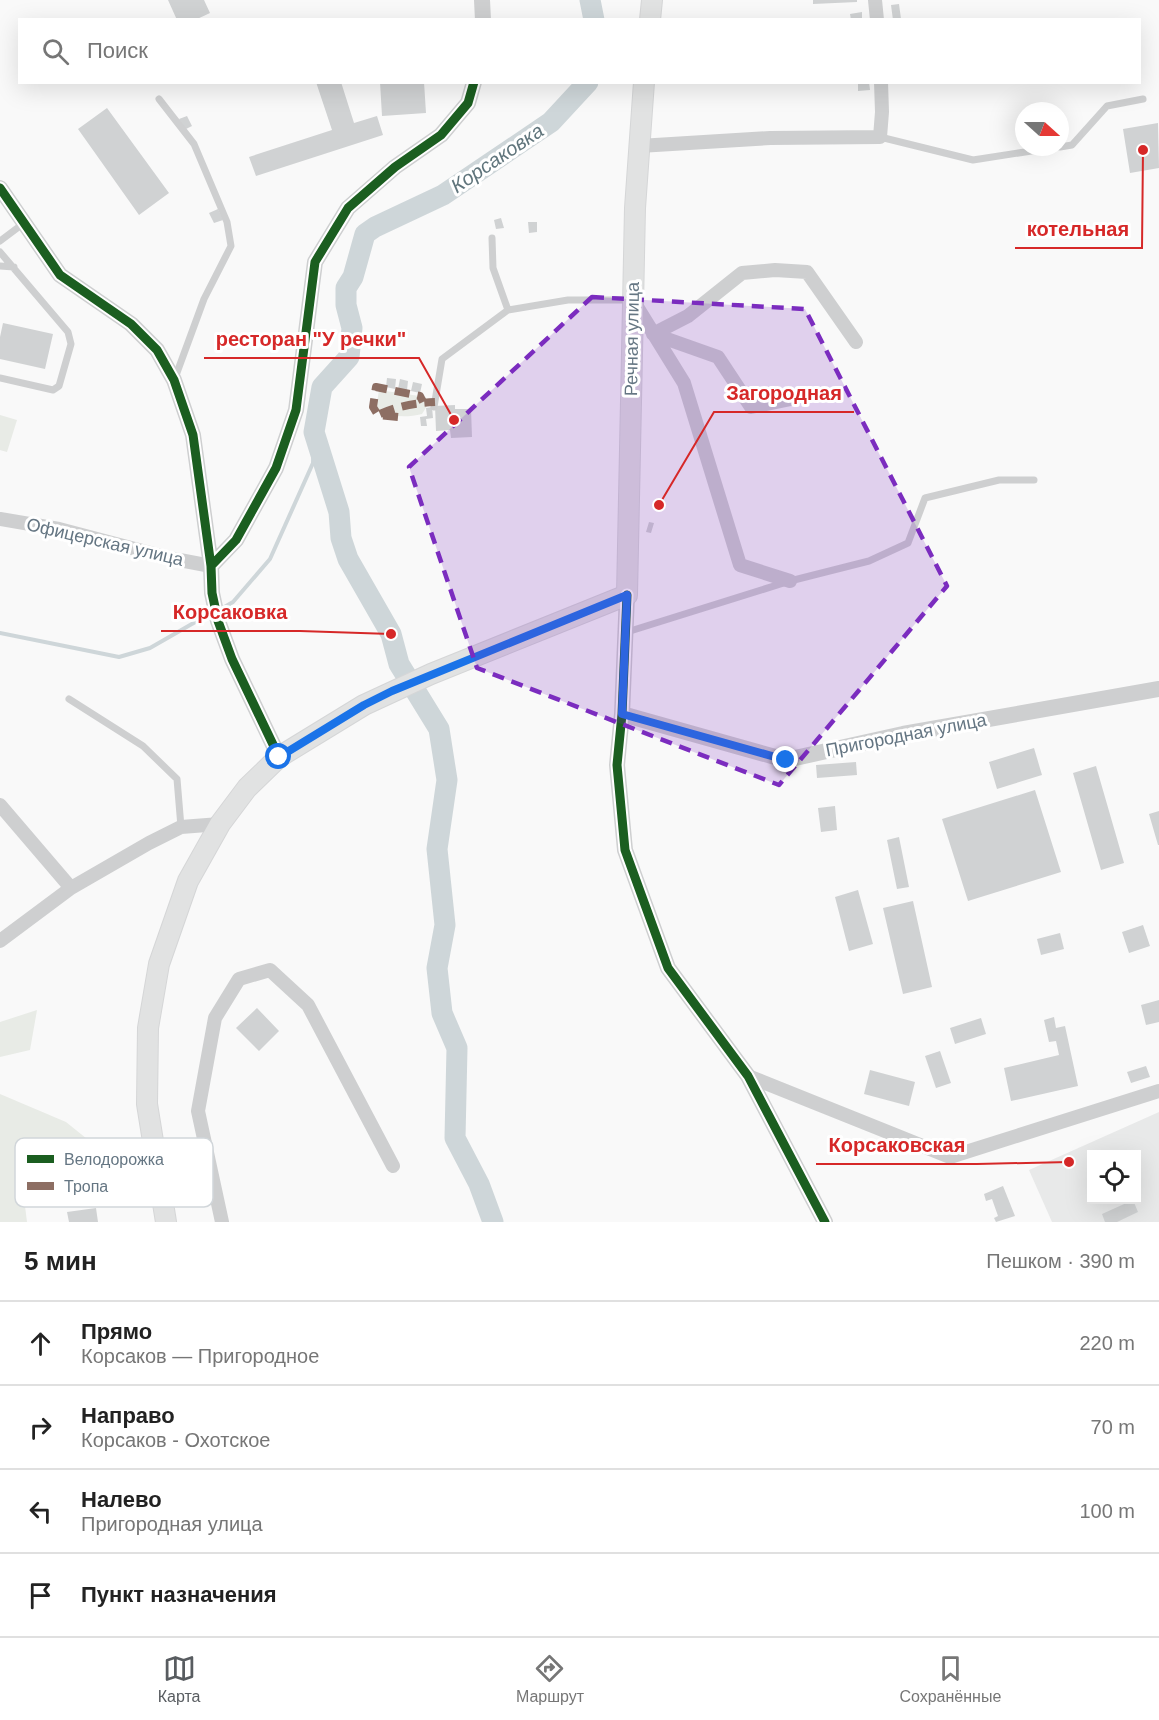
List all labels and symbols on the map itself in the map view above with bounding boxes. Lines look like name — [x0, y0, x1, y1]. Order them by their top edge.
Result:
north arrow — [1015, 102, 1069, 156]
water label: Корсаковка — [447, 119, 547, 197]
callout: котельная — [1015, 210, 1142, 248]
text: котельная — [1027, 218, 1129, 240]
street label: Речная улица — [621, 281, 643, 396]
callout: ресторан "У речки" — [204, 320, 419, 358]
text: ресторан "У речки" — [216, 328, 406, 350]
callout: Загородная — [714, 374, 854, 412]
text: Загородная — [726, 382, 842, 404]
street label: Офицерская улица — [25, 514, 186, 570]
callout: Корсаковка — [161, 593, 300, 631]
text: Корсаковка — [173, 601, 288, 623]
street label: Пригородная улица — [824, 709, 989, 760]
route start — [265, 743, 291, 769]
route end — [772, 746, 798, 772]
callout: Корсаковская — [816, 1126, 977, 1164]
text: Корсаковская — [829, 1134, 965, 1156]
legend — [15, 1138, 213, 1207]
text: Велодорожка — [64, 1151, 164, 1168]
text: Тропа — [64, 1178, 108, 1195]

